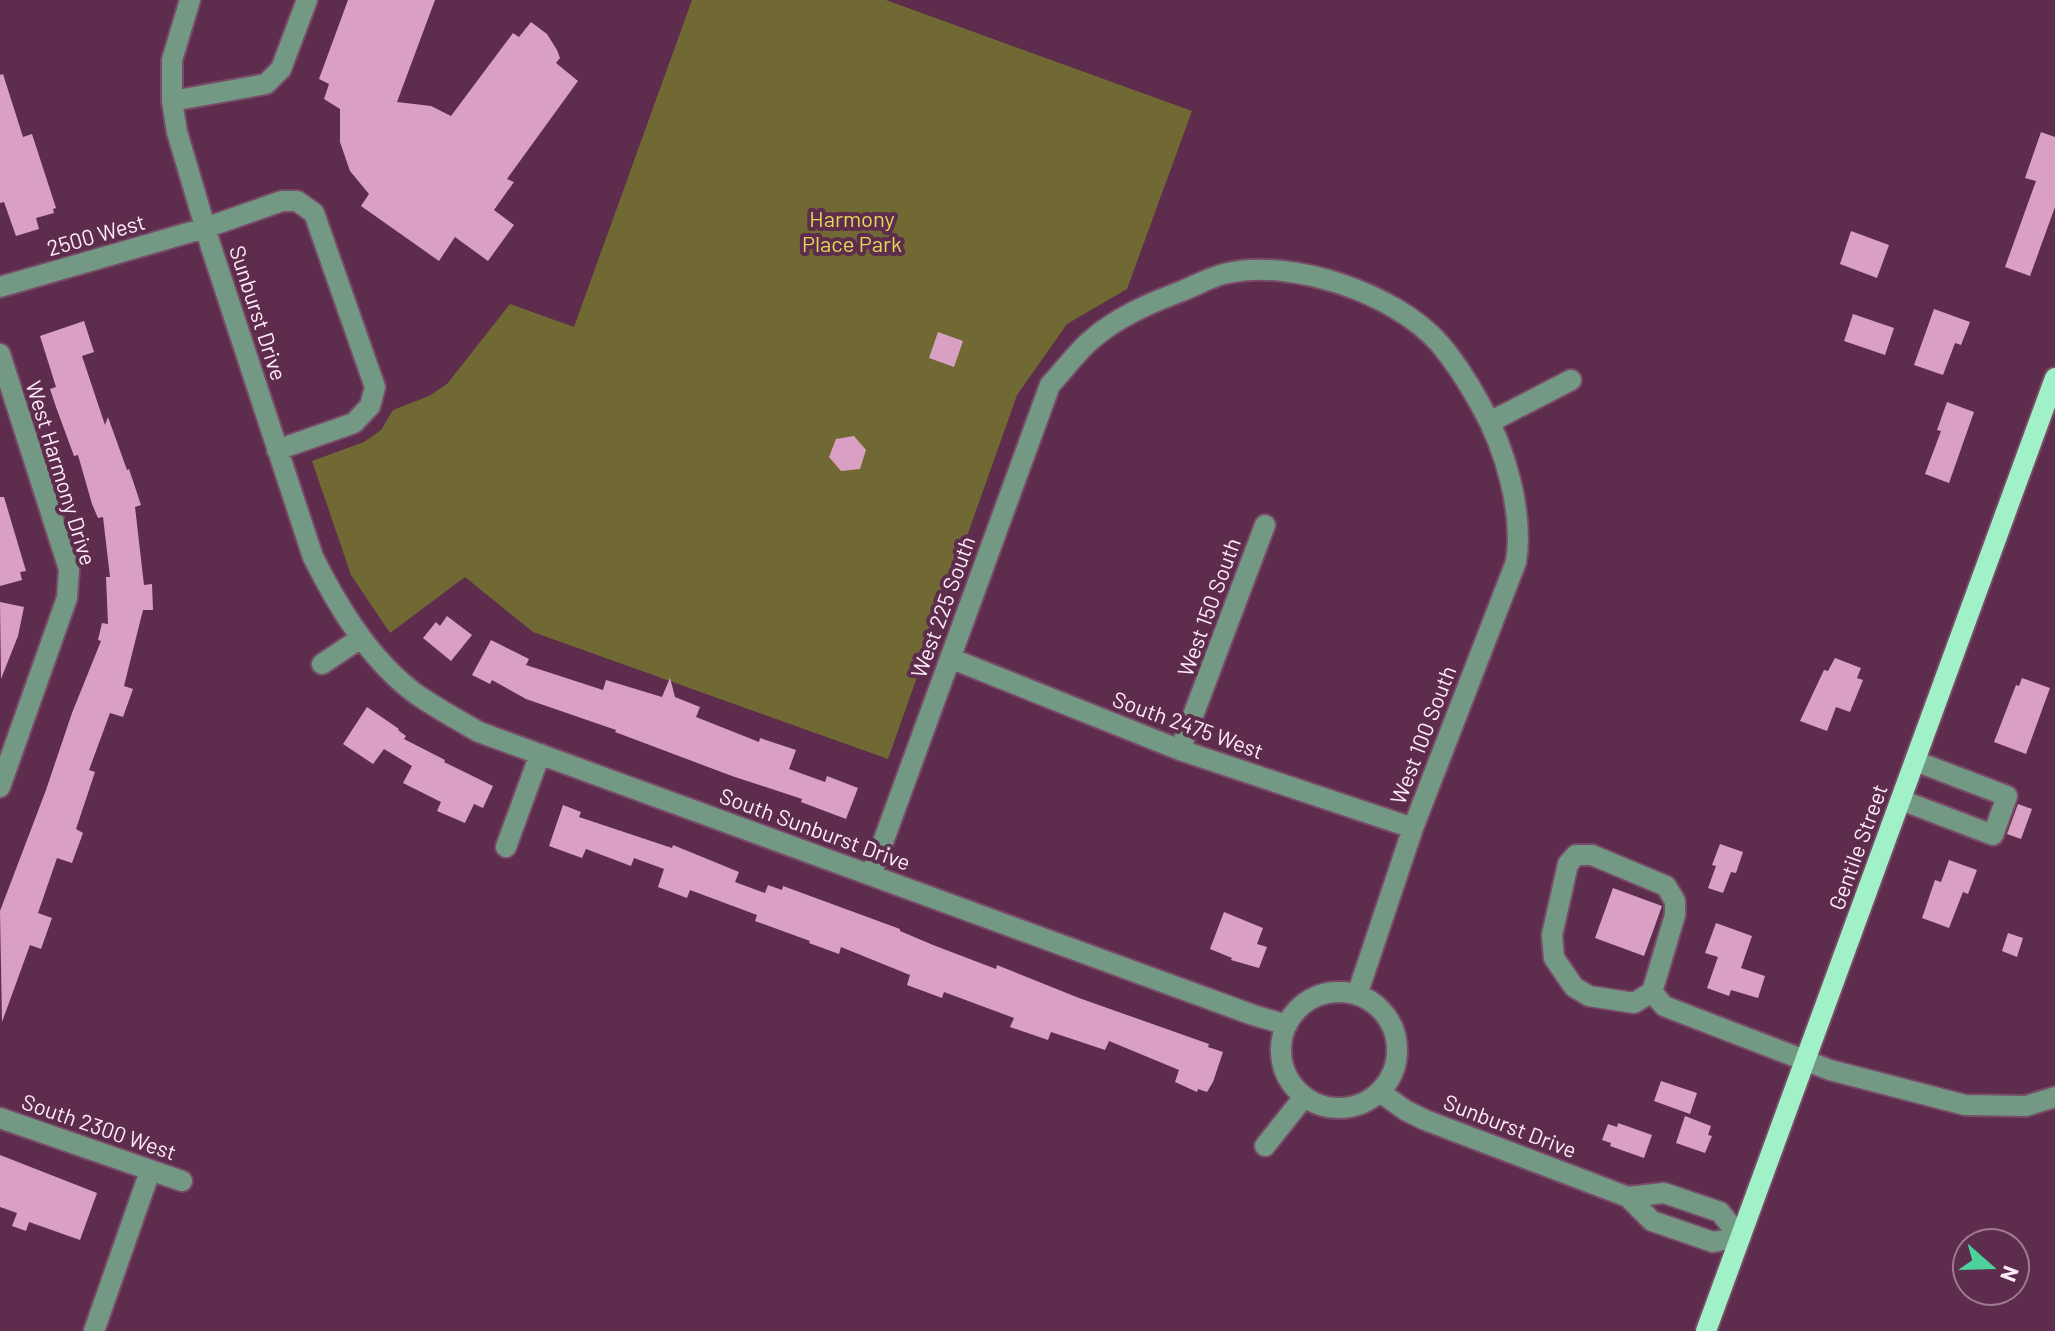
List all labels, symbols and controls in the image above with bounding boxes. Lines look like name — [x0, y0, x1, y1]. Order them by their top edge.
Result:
park label: Harmony Place Park — [802, 205, 902, 256]
street label: 2500 West — [44, 208, 148, 260]
street label: Sunburst Drive — [225, 242, 293, 383]
street label: West Harmony Drive — [22, 377, 102, 568]
street label: West 225 South — [904, 532, 980, 681]
street label: West 150 South — [1171, 534, 1245, 679]
street label: West 100 South — [1384, 662, 1460, 808]
street label: South 2475 West — [1109, 685, 1267, 763]
street label: Gentile Street — [1822, 780, 1892, 913]
street label: South Sunburst Drive — [716, 781, 914, 875]
street label: South 2300 West — [19, 1087, 180, 1165]
street label: Sunburst Drive — [1440, 1088, 1580, 1162]
north arrow — [1951, 1227, 2031, 1307]
text: N — [1996, 1263, 2025, 1286]

